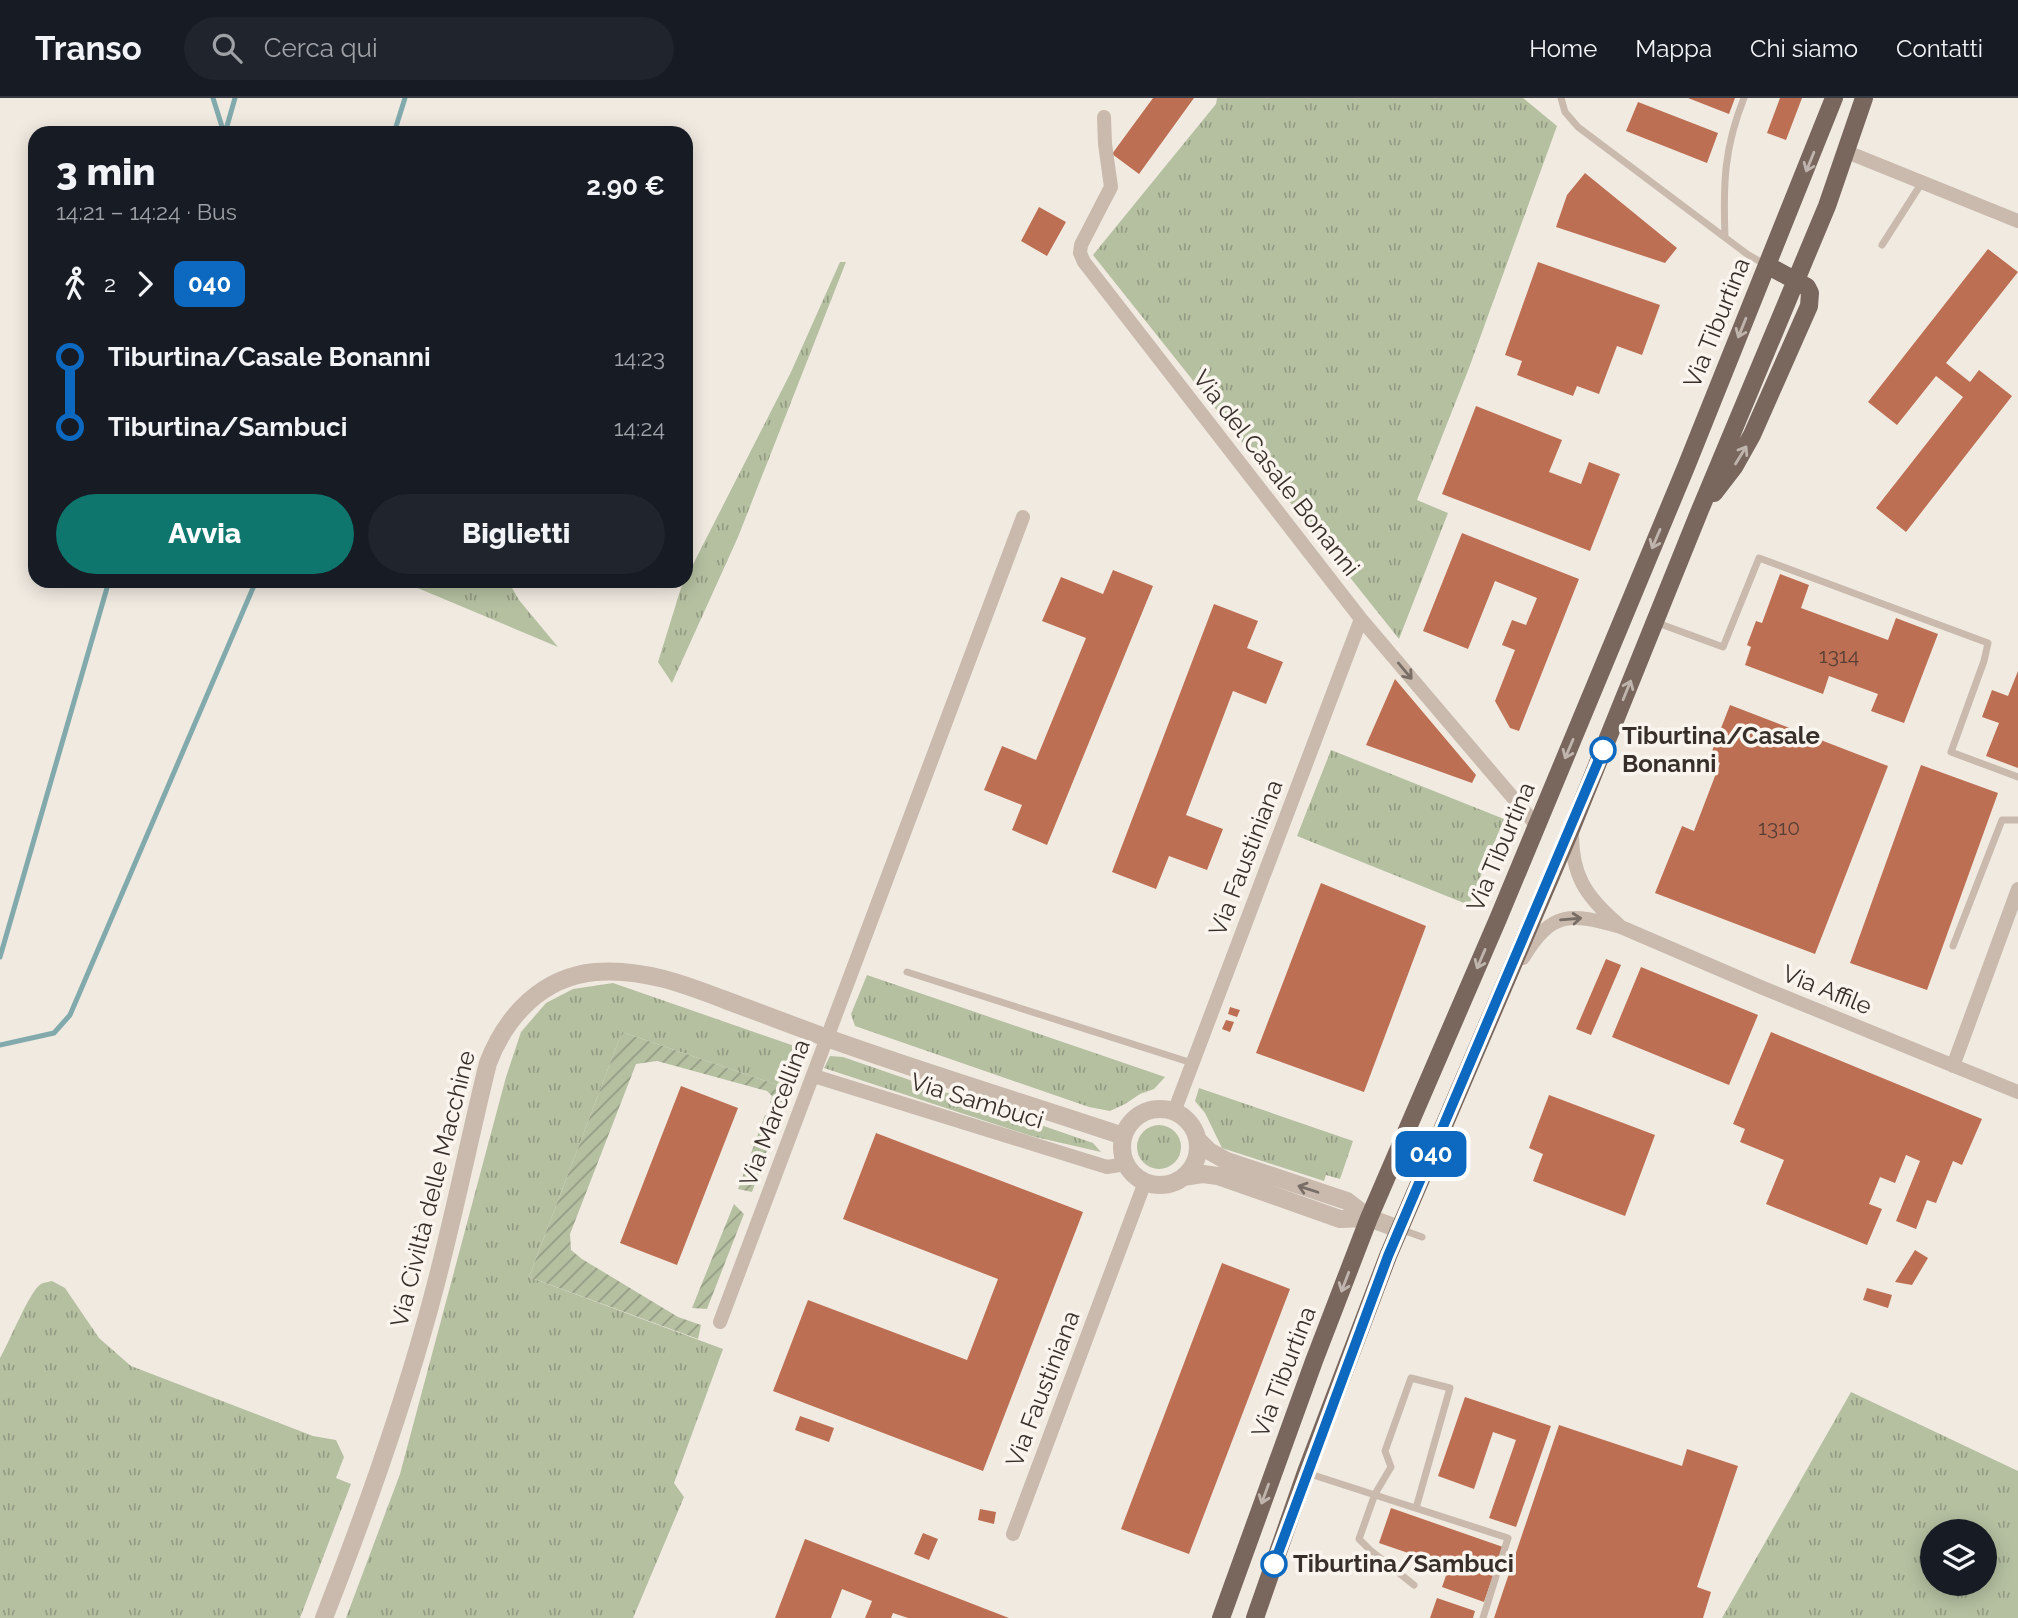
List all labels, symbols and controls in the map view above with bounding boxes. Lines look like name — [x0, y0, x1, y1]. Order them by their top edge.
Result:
search box — [184, 17, 674, 80]
text: Transo — [35, 29, 142, 68]
icon: search — [208, 29, 246, 67]
text: Cerca qui — [264, 33, 378, 63]
text: Home — [1529, 34, 1597, 63]
text: Mappa — [1635, 34, 1712, 63]
text: Chi siamo — [1750, 34, 1858, 63]
text: Contatti — [1896, 34, 1983, 63]
text: 3 min — [56, 149, 156, 194]
one-way arrow — [1803, 150, 1816, 172]
text: 2.90 € — [586, 171, 665, 201]
text: 14:21 – 14:24 · Bus — [56, 198, 237, 225]
street label: Via Tiburtina — [1677, 254, 1756, 392]
icon: walk — [56, 265, 94, 303]
icon: forward — [126, 265, 164, 303]
text: 040 — [188, 269, 231, 298]
text: 2 — [104, 270, 116, 297]
one-way arrow — [1734, 317, 1747, 339]
text: Tiburtina/Casale Bonanni — [108, 342, 431, 372]
text: 14:23 — [614, 344, 665, 371]
street label: Via del Casale Bonanni — [1187, 364, 1366, 581]
text: Tiburtina/Sambuci — [108, 412, 347, 442]
text: 14:24 — [614, 414, 665, 441]
one-way arrow — [1734, 446, 1748, 466]
button: Avvia — [56, 494, 354, 574]
button: Biglietti — [368, 494, 665, 574]
one-way arrow — [1649, 528, 1662, 549]
house number: 1314 — [1819, 643, 1859, 668]
one-way arrow — [1397, 662, 1413, 680]
one-way arrow — [1622, 680, 1635, 701]
place label: Tiburtina/Casale Bonanni — [1622, 721, 1820, 778]
marker: Tiburtina/Casale Bonanni — [1590, 737, 1616, 763]
one-way arrow — [1561, 738, 1574, 759]
street label: Via Faustiniana — [1202, 776, 1289, 940]
street label: Via Tiburtina — [1460, 778, 1541, 916]
house number: 1310 — [1758, 815, 1800, 840]
one-way arrow — [1559, 912, 1582, 925]
one-way arrow — [1474, 948, 1487, 969]
street label: Via Affile — [1778, 958, 1876, 1021]
street label: Via Marcellina — [733, 1035, 816, 1191]
street label: Via Civiltà delle Macchine — [384, 1048, 481, 1330]
street label: Via Sambuci — [907, 1066, 1047, 1135]
line badge: 040 — [1391, 1131, 1471, 1177]
text: 040 — [1409, 1139, 1453, 1168]
one-way arrow — [1298, 1181, 1320, 1194]
one-way arrow — [1337, 1270, 1350, 1292]
street label: Via Tiburtina — [1245, 1302, 1322, 1441]
street label: Via Faustiniana — [999, 1307, 1086, 1471]
one-way arrow — [1258, 1483, 1270, 1505]
map controls — [1920, 1519, 1997, 1596]
button: layers — [1920, 1519, 1997, 1596]
place label: Tiburtina/Sambuci — [1293, 1549, 1514, 1578]
marker: Tiburtina/Sambuci — [1261, 1551, 1287, 1577]

